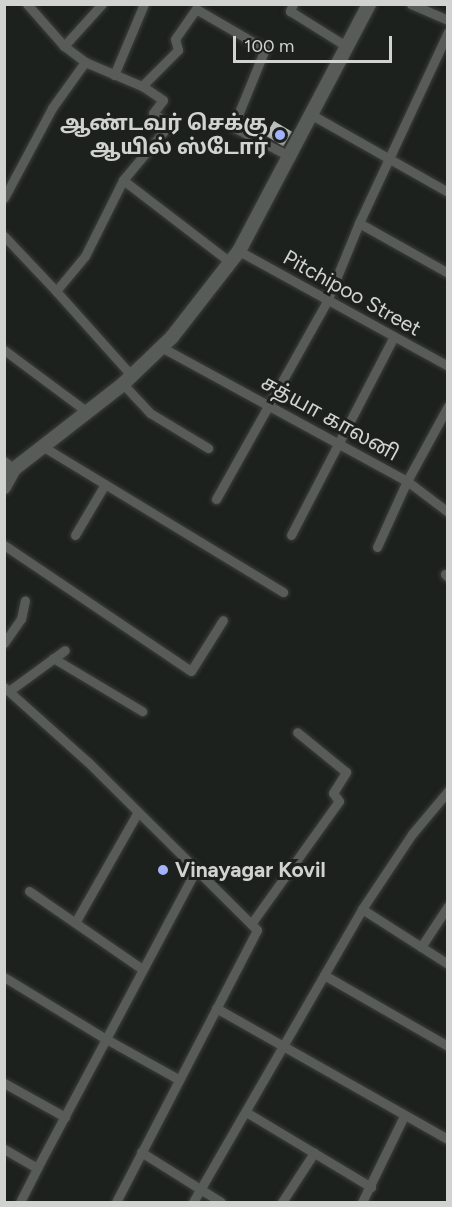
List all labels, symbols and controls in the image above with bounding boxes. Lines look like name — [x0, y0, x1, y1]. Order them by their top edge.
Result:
scale bar — [236, 24, 395, 62]
text: 100 m — [244, 35, 294, 57]
place label: ஆண்டவர் செக்கு ஆயில் ஸ்டோர் — [60, 110, 268, 160]
marker: ஆண்டவர் செக்கு ஆயில் ஸ்டோர் — [273, 128, 287, 142]
street label: Pitchipoo Street — [279, 245, 425, 341]
street label: சத்யா காலனி — [257, 370, 403, 466]
place label: Vinayagar Kovil — [175, 857, 326, 883]
marker: Vinayagar Kovil — [156, 863, 170, 877]

